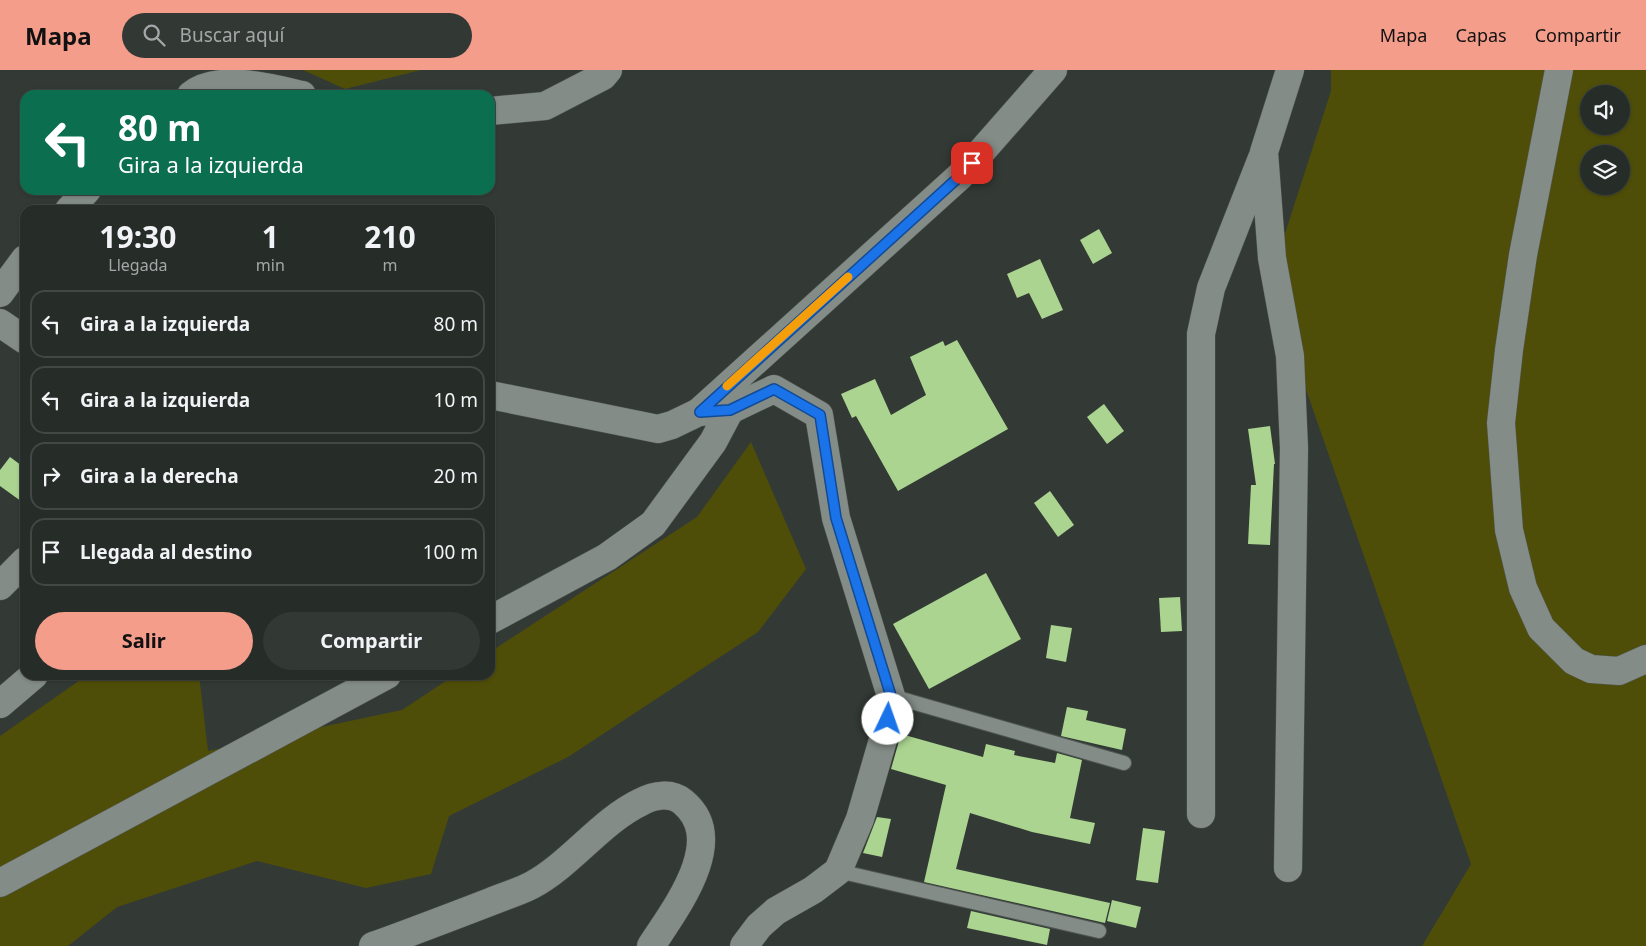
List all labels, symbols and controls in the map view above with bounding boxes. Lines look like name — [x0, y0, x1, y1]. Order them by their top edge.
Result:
search box — [122, 13, 472, 58]
text: Mapa — [25, 19, 92, 52]
icon: search — [140, 21, 168, 49]
text: Buscar aquí — [180, 22, 284, 48]
text: Mapa — [1380, 23, 1427, 47]
text: Capas — [1455, 23, 1507, 47]
text: Compartir — [1535, 23, 1621, 47]
map controls — [1580, 85, 1630, 195]
button: sound — [1580, 85, 1630, 135]
text: 80 m — [118, 104, 201, 151]
icon: left — [35, 110, 100, 175]
pin — [951, 142, 993, 184]
button: layers — [1580, 145, 1630, 195]
text: Gira a la izquierda — [118, 149, 304, 179]
icon: arrive — [958, 149, 986, 177]
text: 19:30 — [99, 216, 176, 257]
text: 1 — [262, 216, 279, 257]
text: 210 — [364, 216, 416, 257]
text: Llegada — [108, 254, 167, 276]
text: min — [256, 254, 285, 276]
text: m — [382, 254, 397, 276]
icon: left — [37, 310, 65, 338]
text: Gira a la izquierda — [80, 311, 250, 337]
text: 80 m — [434, 311, 478, 337]
icon: left — [37, 386, 65, 414]
text: Gira a la izquierda — [80, 387, 250, 413]
text: 10 m — [434, 387, 478, 413]
icon: right — [37, 462, 65, 490]
text: Gira a la derecha — [80, 463, 239, 489]
text: 20 m — [434, 463, 478, 489]
icon: arrive — [37, 538, 65, 566]
text: Llegada al destino — [80, 539, 252, 565]
text: 100 m — [423, 539, 478, 565]
button: Salir — [35, 612, 253, 670]
button: Compartir — [263, 612, 480, 670]
position arrow — [861, 692, 913, 744]

